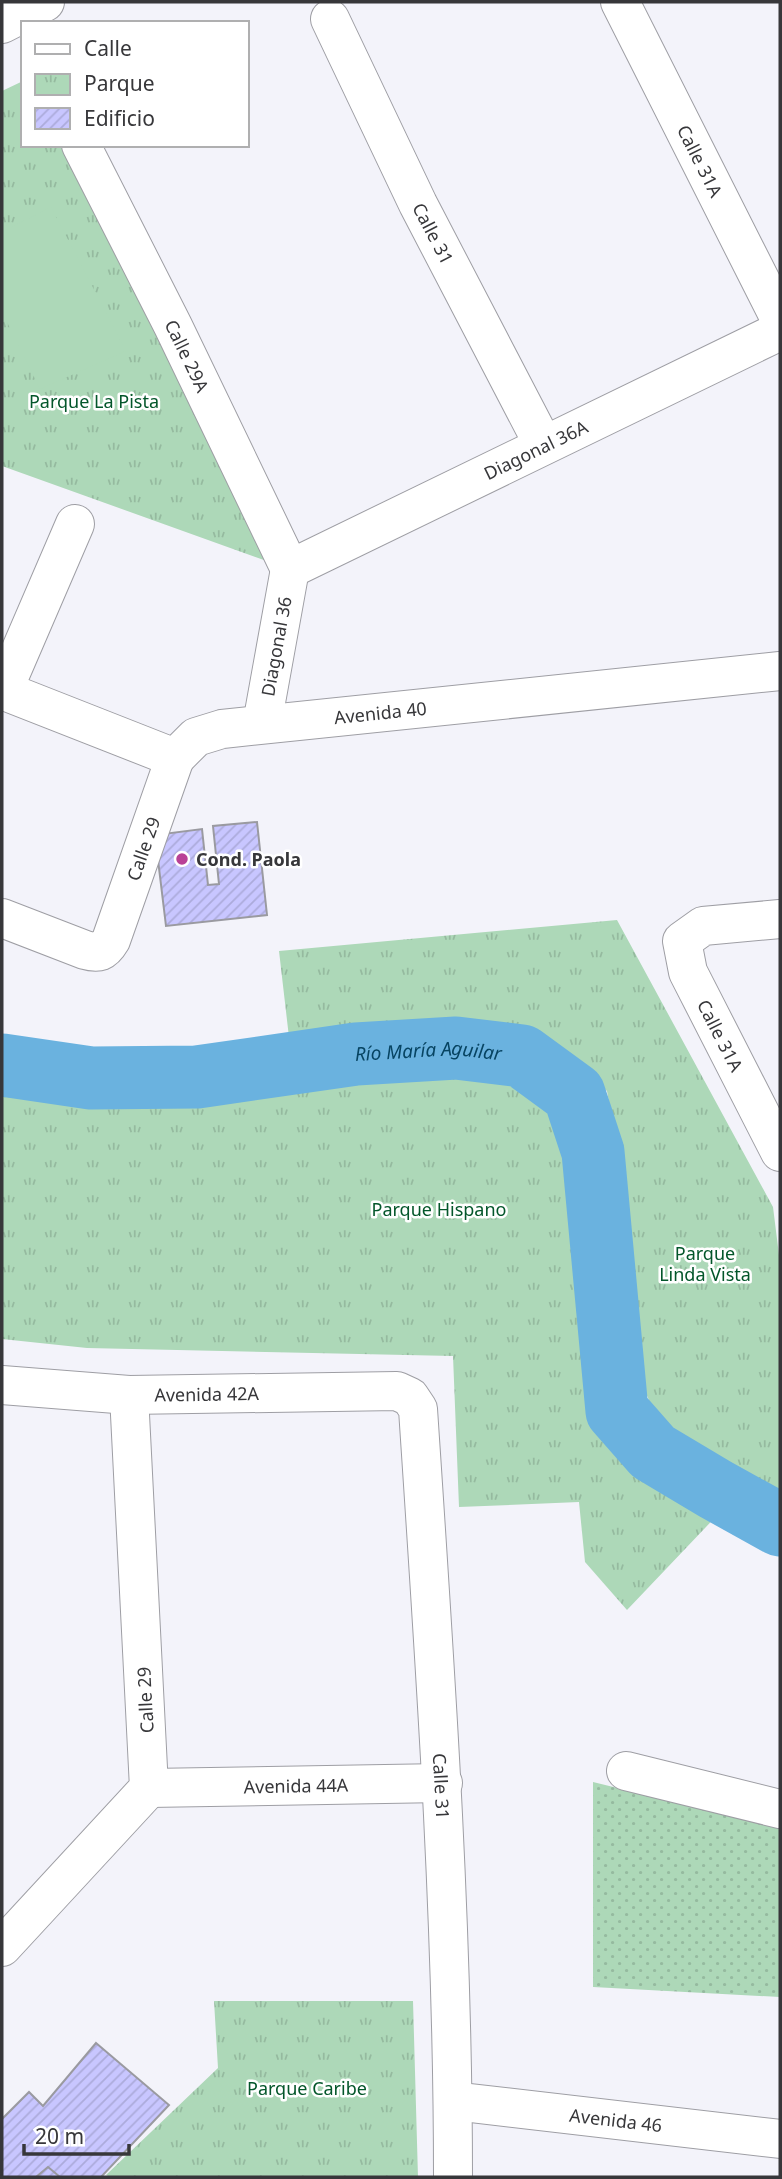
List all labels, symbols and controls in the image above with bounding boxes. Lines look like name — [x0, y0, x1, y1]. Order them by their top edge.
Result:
legend — [21, 21, 248, 147]
text: Calle — [84, 34, 132, 62]
text: Parque — [84, 69, 154, 97]
text: Edificio — [84, 104, 155, 132]
street label: Calle 31A — [672, 121, 729, 201]
street label: Calle 31 — [407, 198, 459, 268]
street label: Calle 29A — [160, 315, 215, 396]
park label: Parque La Pista — [29, 389, 159, 413]
street label: Diagonal 36A — [480, 414, 592, 485]
street label: Diagonal 36 — [255, 594, 297, 698]
street label: Avenida 40 — [333, 696, 428, 729]
street label: Calle 29 — [121, 813, 165, 884]
place label: Cond. Paola — [196, 847, 301, 871]
marker: Cond. Paola — [174, 851, 190, 867]
street label: Calle 31A — [692, 995, 749, 1076]
water label: Río María Aguilar — [354, 1035, 505, 1067]
park label: Parque Hispano — [372, 1197, 506, 1221]
park label: Parque Linda Vista — [659, 1241, 751, 1286]
street label: Avenida 42A — [154, 1381, 260, 1407]
street label: Calle 29 — [131, 1666, 159, 1734]
street label: Calle 31 — [428, 1752, 455, 1820]
street label: Avenida 44A — [243, 1773, 349, 1798]
park label: Parque Caribe — [247, 2076, 367, 2100]
street label: Avenida 46 — [568, 2103, 664, 2137]
scale bar — [24, 2112, 130, 2156]
text: 20 m — [35, 2122, 84, 2150]

